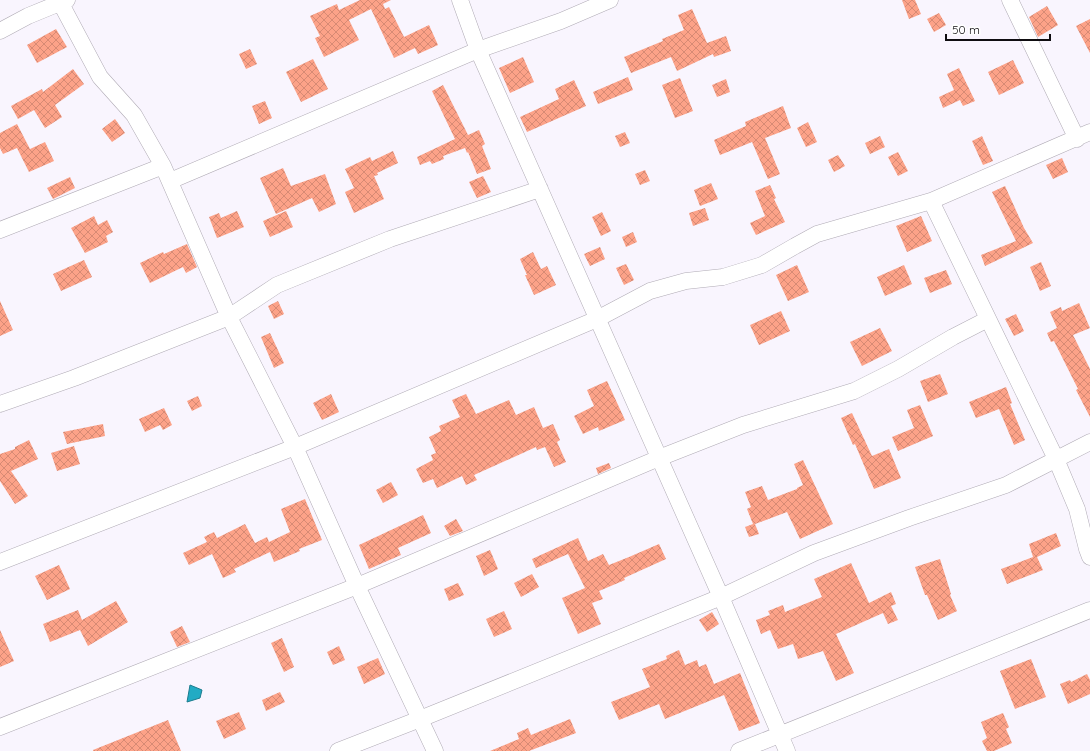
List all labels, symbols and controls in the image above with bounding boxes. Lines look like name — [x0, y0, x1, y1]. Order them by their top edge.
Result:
scale bar — [946, 16, 1050, 42]
text: 50 m — [952, 22, 980, 37]

